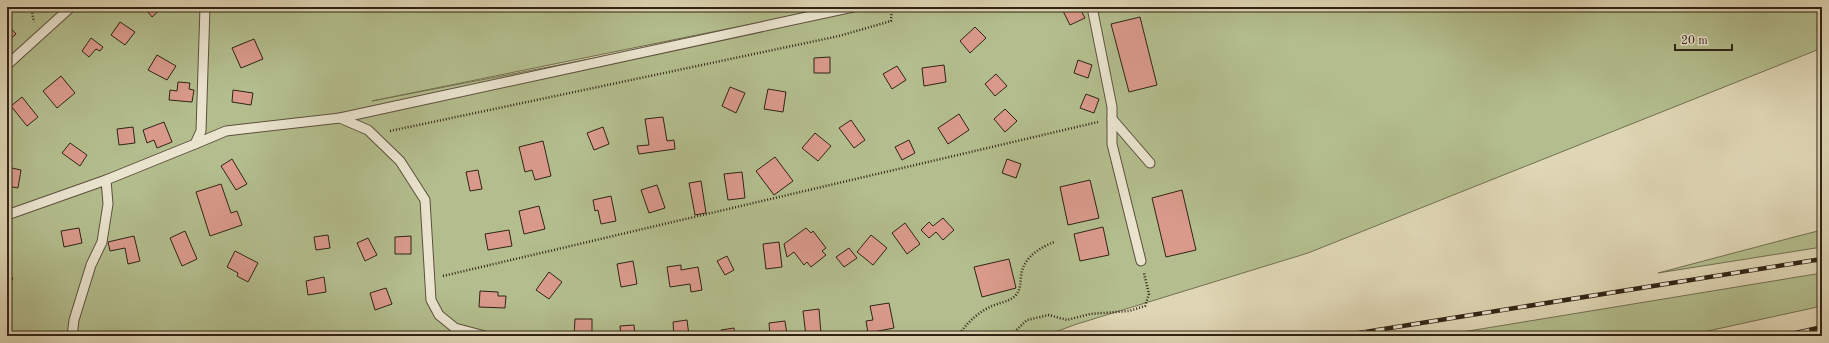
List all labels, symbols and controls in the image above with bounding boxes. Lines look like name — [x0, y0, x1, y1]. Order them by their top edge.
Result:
scale bar — [1675, 26, 1732, 52]
text: 20 m — [1681, 35, 1708, 47]

